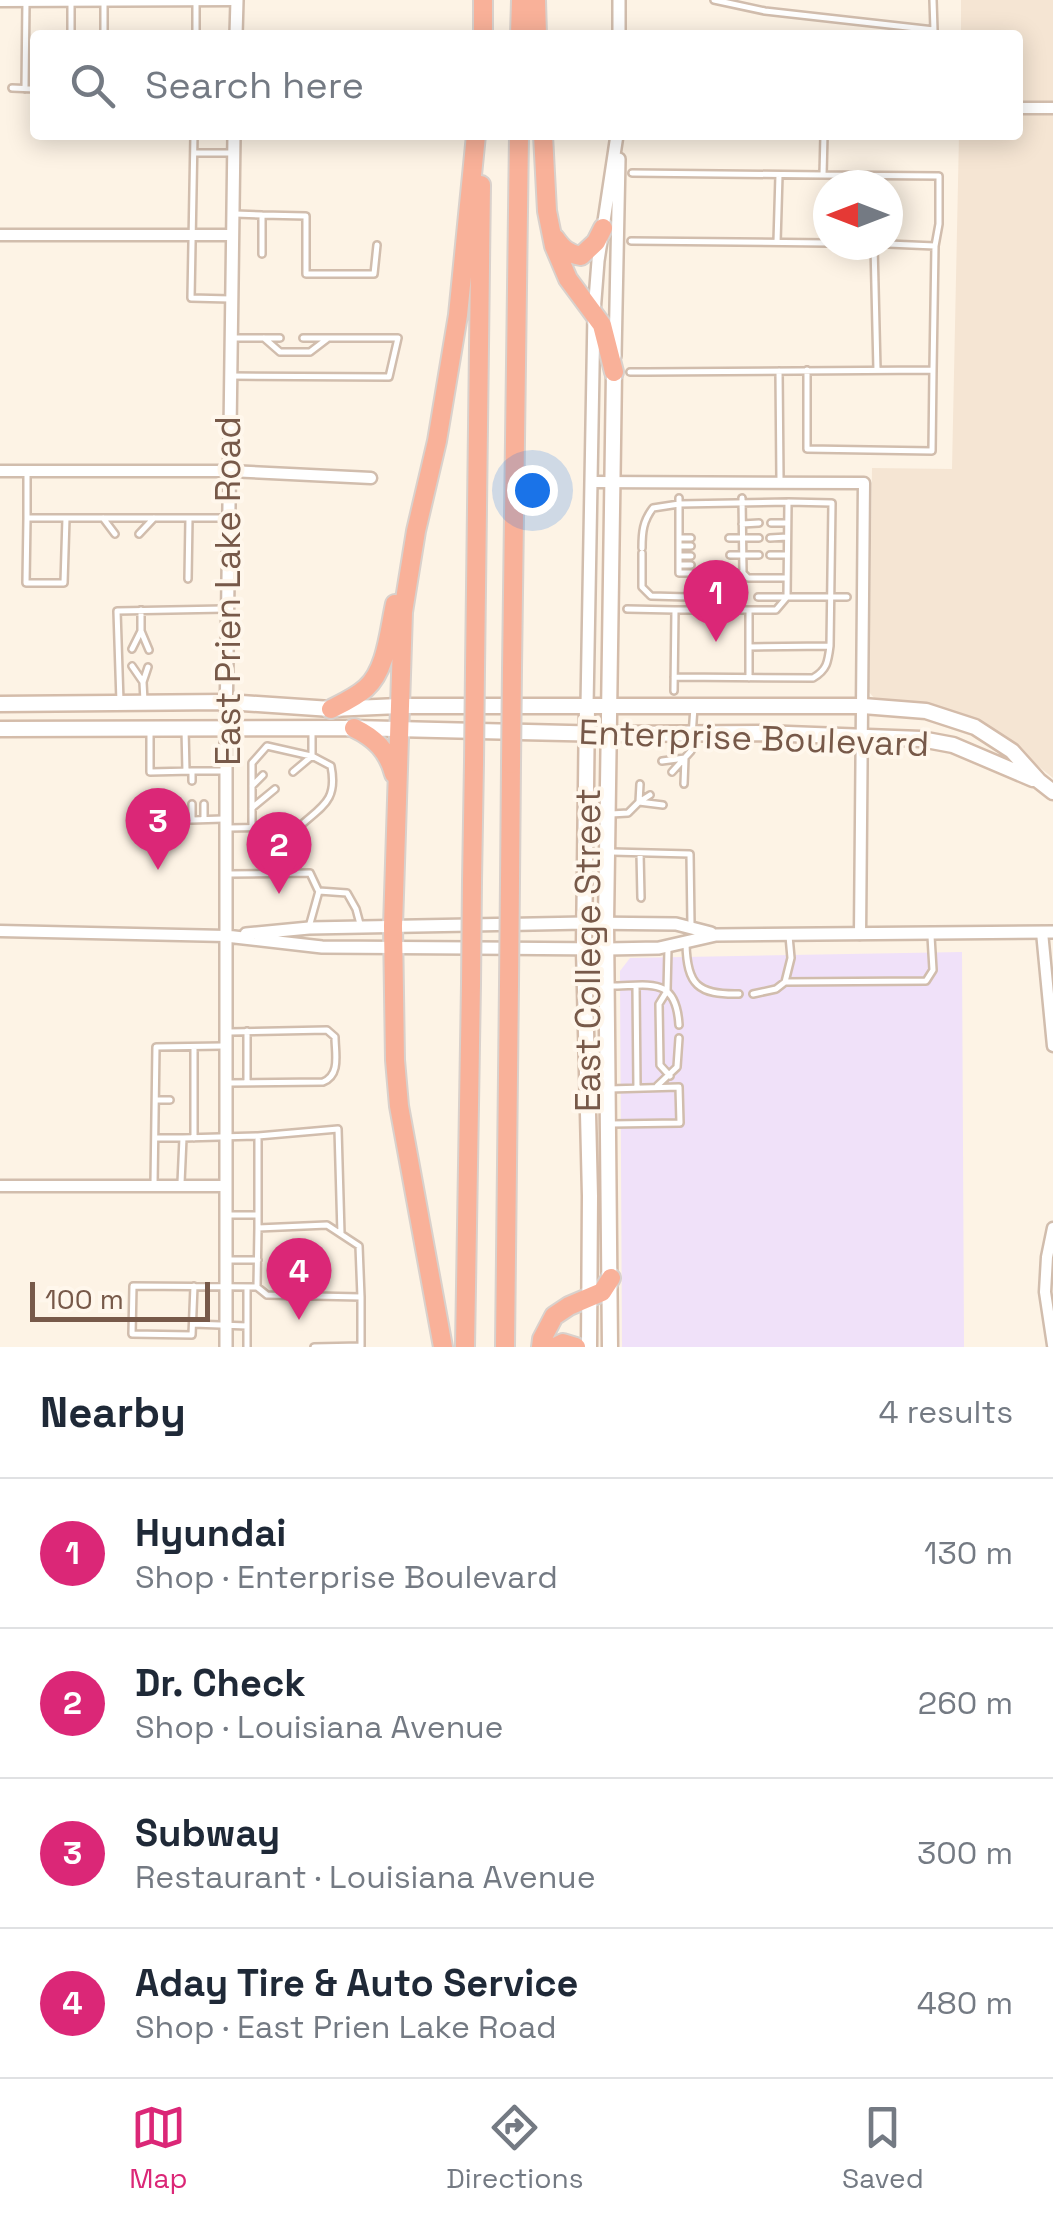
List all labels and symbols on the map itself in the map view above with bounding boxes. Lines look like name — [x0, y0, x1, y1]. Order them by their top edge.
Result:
north arrow — [813, 170, 903, 260]
street label: East Prien Lake Road — [206, 416, 250, 766]
your location — [507, 465, 558, 516]
pin: 1 — [684, 560, 748, 642]
street label: Enterprise Boulevard — [578, 710, 930, 766]
pin: 3 — [126, 788, 190, 870]
street label: East College Street — [566, 788, 610, 1112]
pin: 2 — [246, 812, 312, 894]
pin: 4 — [266, 1238, 332, 1320]
scale bar — [30, 1277, 210, 1322]

